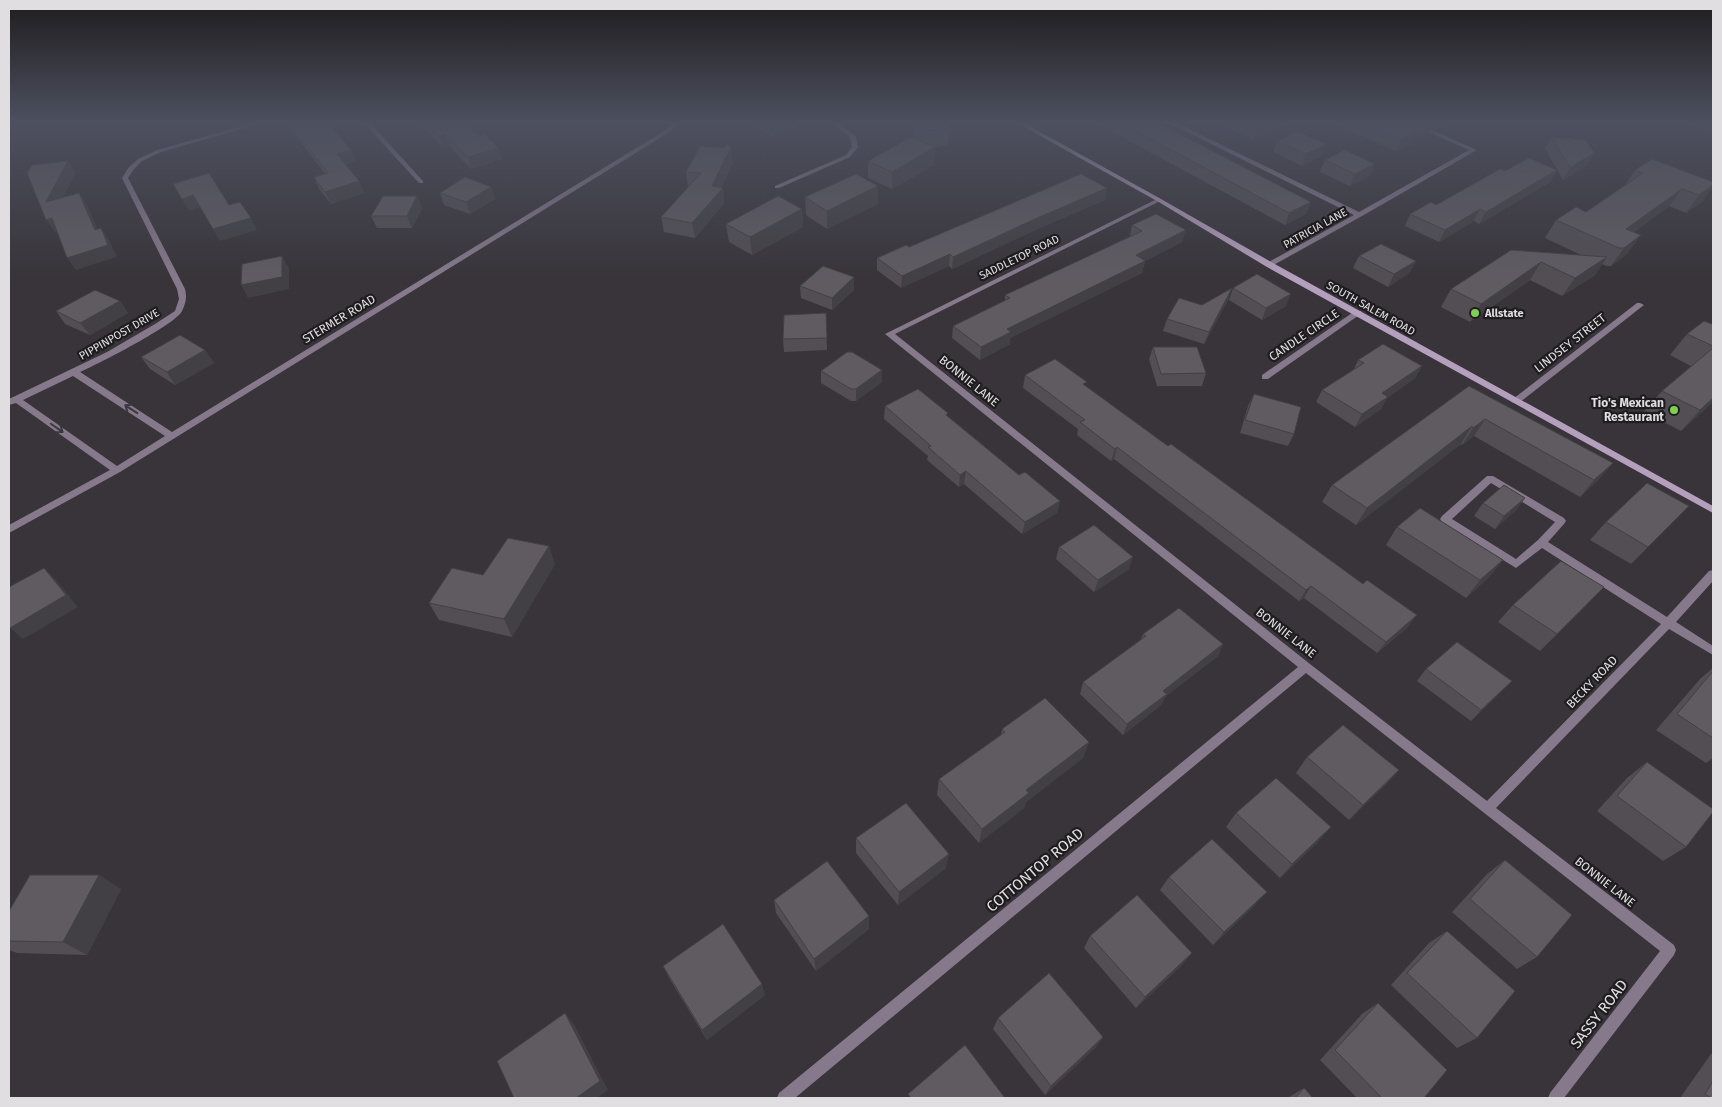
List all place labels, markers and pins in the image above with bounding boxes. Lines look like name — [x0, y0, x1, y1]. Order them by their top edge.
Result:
marker: Allstate — [1469, 307, 1481, 319]
place label: Allstate — [1484, 307, 1524, 320]
place label: Tio's Mexican Restaurant — [1591, 396, 1664, 424]
marker: Tio's Mexican Restaurant — [1668, 404, 1680, 416]

